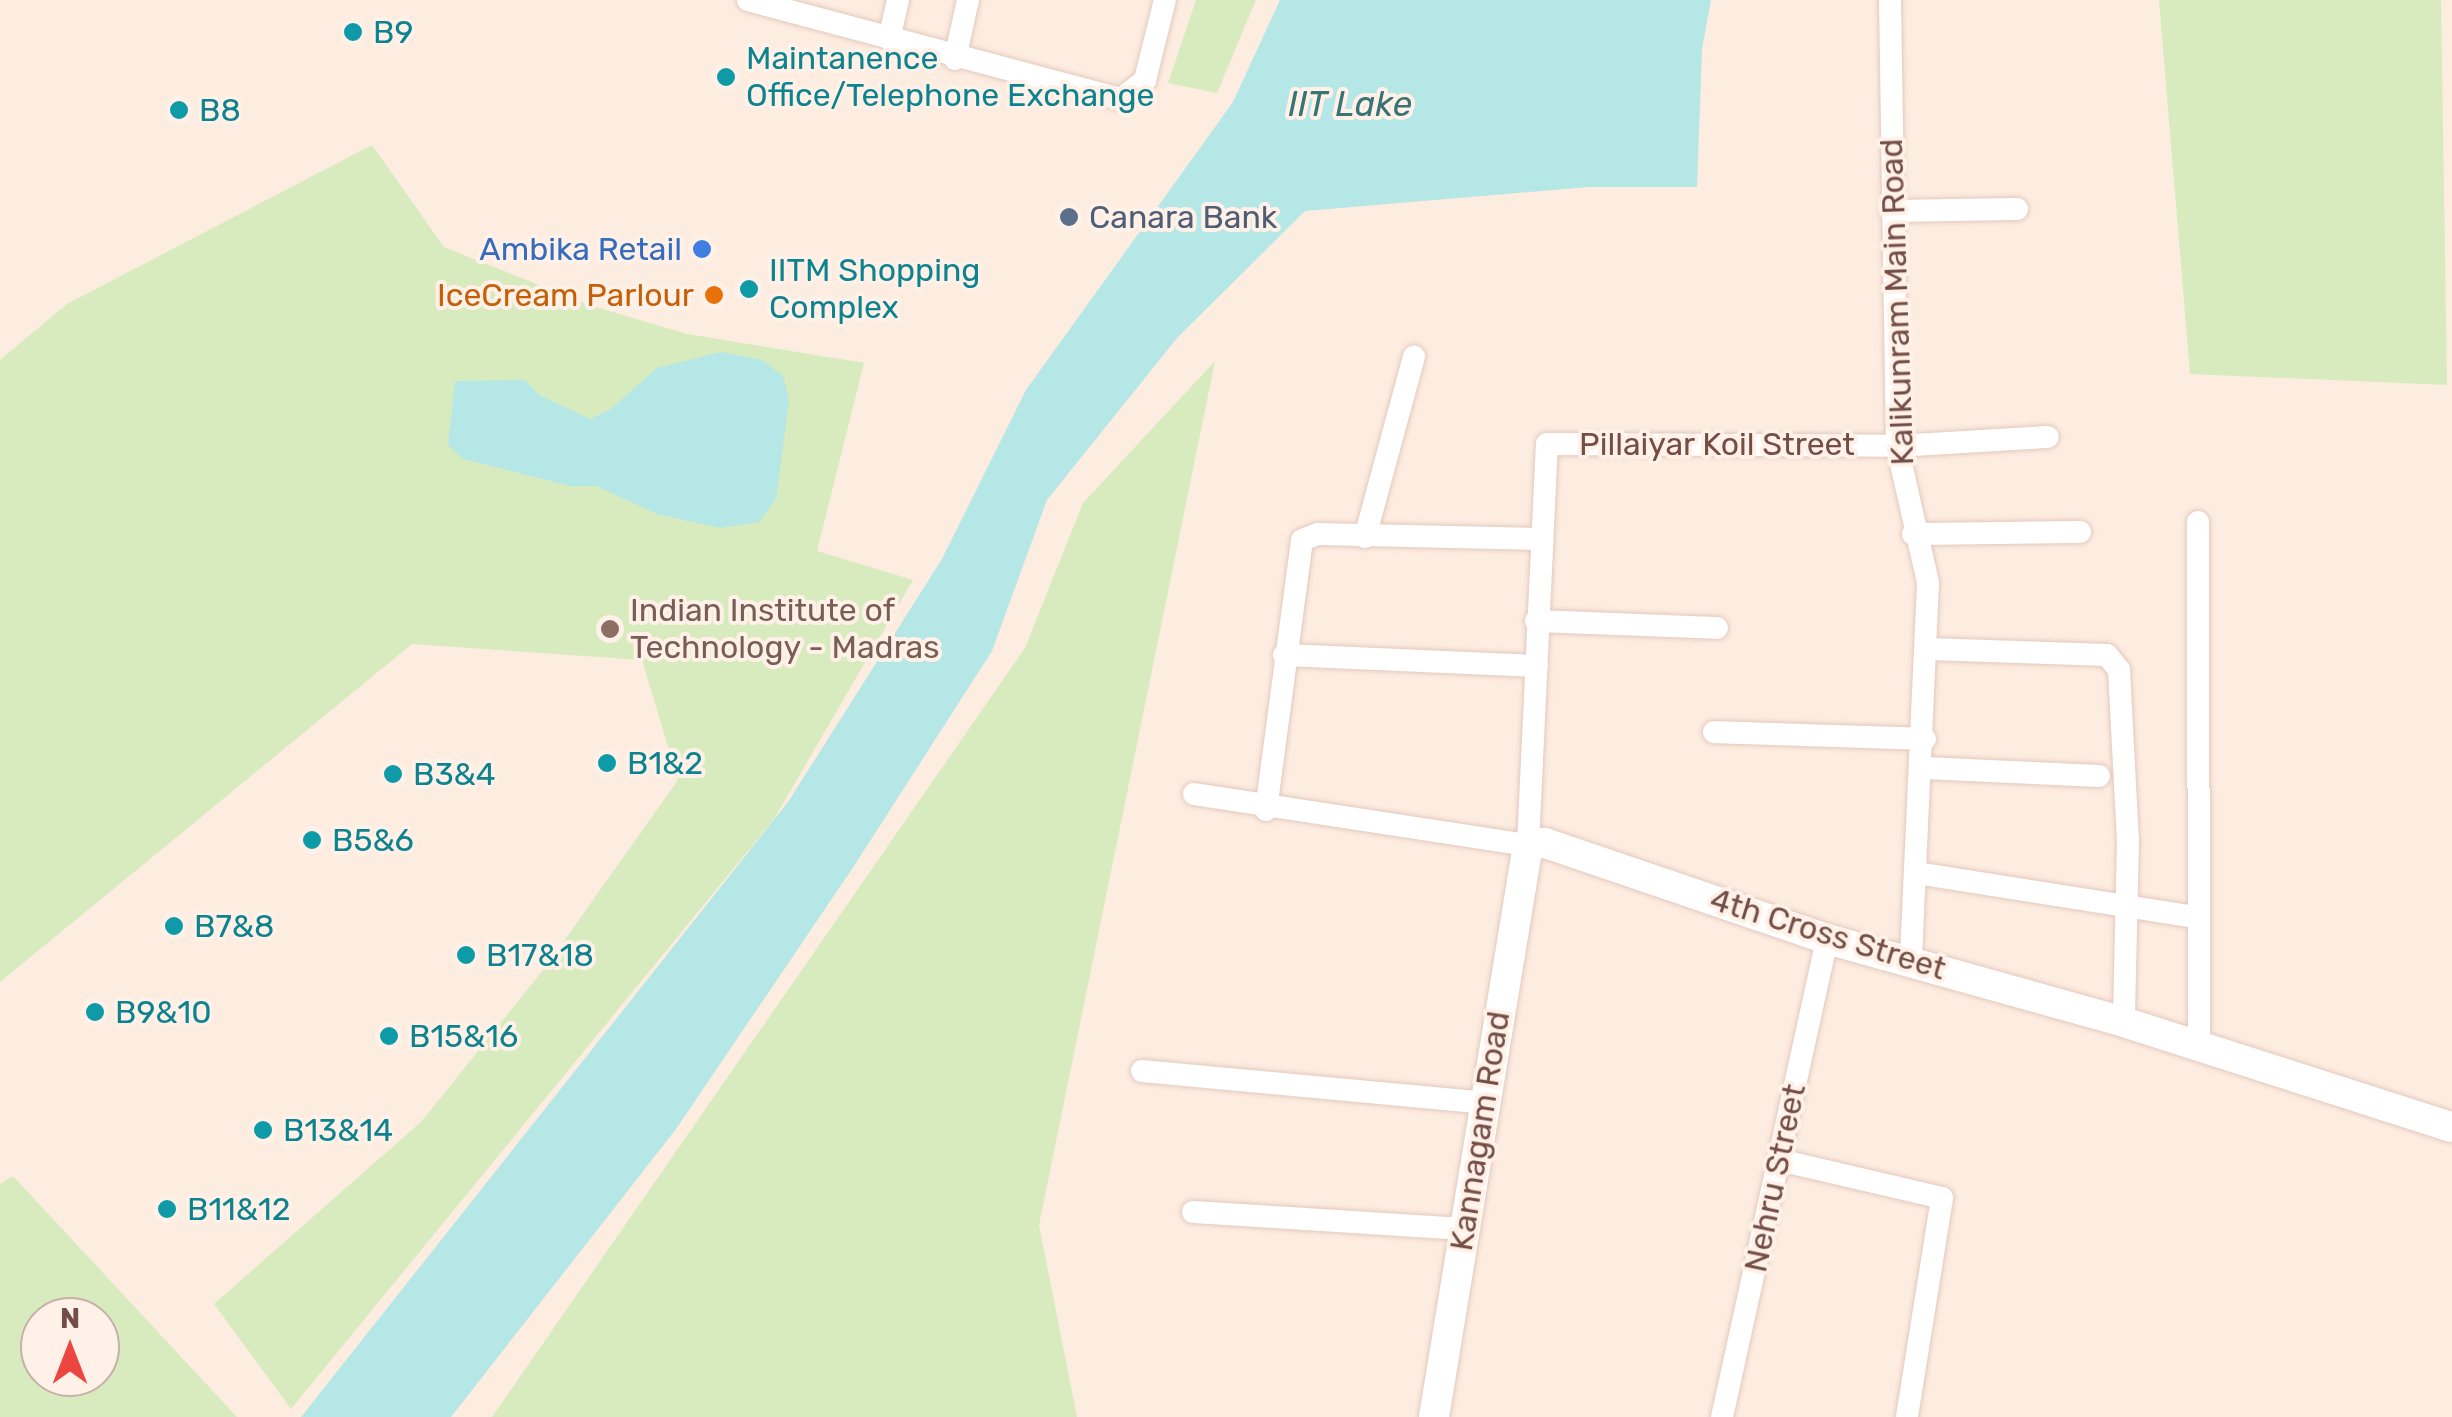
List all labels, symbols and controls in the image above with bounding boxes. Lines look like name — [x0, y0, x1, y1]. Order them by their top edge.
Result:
place label: B9 — [373, 13, 413, 51]
marker: B9 — [342, 21, 364, 43]
place label: Maintanence Office/Telephone Exchange — [746, 40, 1154, 115]
marker: Maintanence Office/Telephone Exchange — [715, 66, 737, 88]
water label: IIT Lake — [1288, 83, 1412, 125]
place label: B8 — [199, 91, 241, 129]
marker: B8 — [168, 99, 190, 121]
street label: Kalikunram Main Road — [1872, 138, 1922, 466]
place label: Canara Bank — [1089, 198, 1277, 236]
marker: Canara Bank — [1058, 206, 1080, 228]
place label: Ambika Retail — [479, 230, 682, 268]
marker: Ambika Retail — [691, 238, 713, 260]
place label: IITM Shopping Complex — [769, 252, 980, 327]
place label: IceCream Parlour — [437, 276, 694, 314]
marker: IITM Shopping Complex — [738, 278, 760, 300]
marker: IceCream Parlour — [703, 284, 725, 306]
street label: Pillaiyar Koil Street — [1579, 425, 1855, 463]
place label: Indian Institute of Technology - Madras — [630, 592, 940, 667]
marker: Indian Institute of Technology - Madras — [599, 618, 621, 640]
place label: B1&2 — [627, 744, 703, 782]
marker: B1&2 — [596, 752, 618, 774]
place label: B3&4 — [413, 755, 496, 793]
marker: B3&4 — [382, 763, 404, 785]
place label: B5&6 — [332, 821, 414, 859]
marker: B5&6 — [301, 829, 323, 851]
street label: 4th Cross Street — [1706, 880, 1950, 988]
place label: B7&8 — [194, 907, 274, 945]
marker: B7&8 — [163, 915, 185, 937]
place label: B17&18 — [486, 936, 594, 974]
marker: B17&18 — [455, 944, 477, 966]
place label: B9&10 — [115, 993, 212, 1031]
marker: B9&10 — [84, 1001, 106, 1023]
street label: Kannagam Road — [1442, 1008, 1518, 1254]
place label: B15&16 — [409, 1017, 518, 1055]
marker: B15&16 — [378, 1025, 400, 1047]
street label: Nehru Street — [1736, 1080, 1814, 1276]
place label: B13&14 — [283, 1111, 393, 1149]
marker: B13&14 — [252, 1119, 274, 1141]
place label: B11&12 — [187, 1190, 290, 1228]
marker: B11&12 — [156, 1198, 178, 1220]
north arrow — [20, 1297, 120, 1397]
text: N — [60, 1302, 80, 1335]

